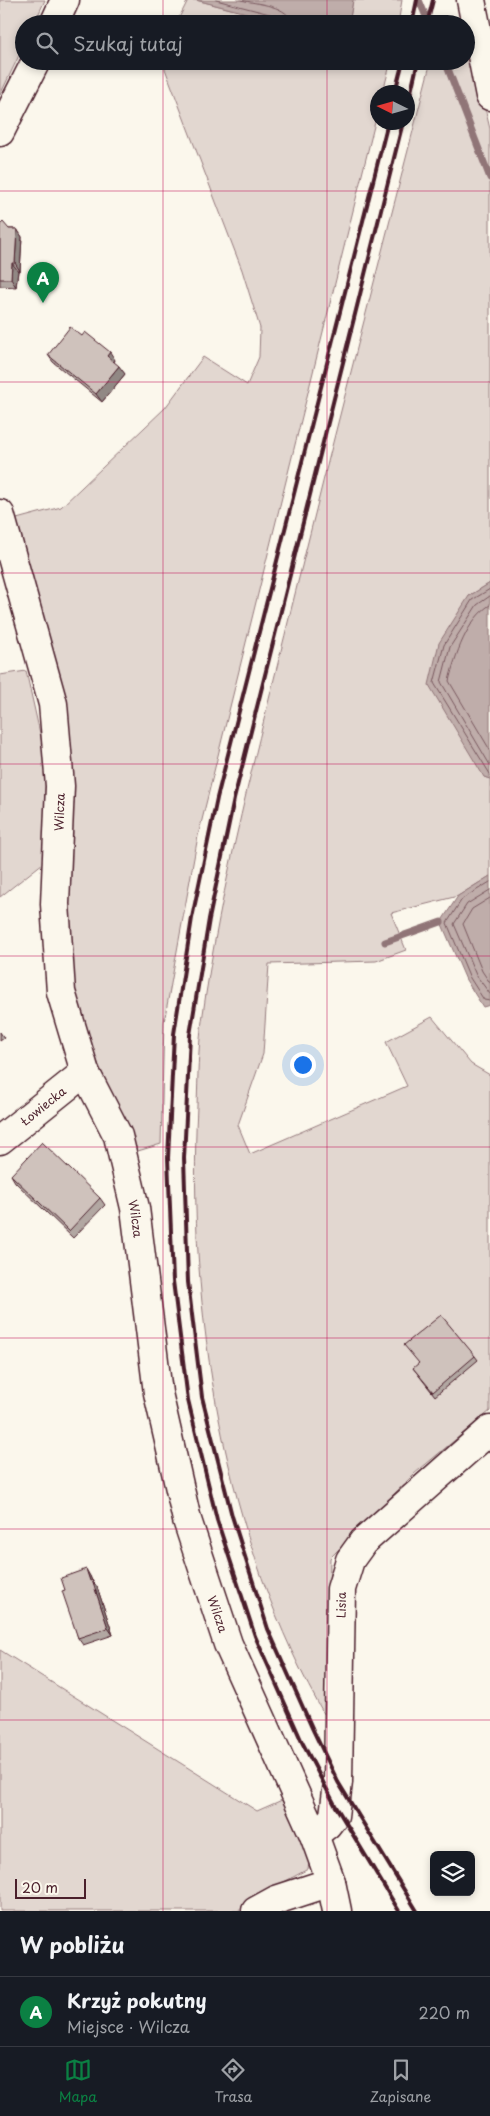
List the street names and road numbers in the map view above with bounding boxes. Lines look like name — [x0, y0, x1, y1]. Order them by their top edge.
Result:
street label: Wilcza — [49, 792, 69, 831]
street label: Łowiecka — [16, 1082, 70, 1130]
street label: Wilcza — [124, 1198, 148, 1239]
street label: Lisia — [332, 1591, 350, 1618]
street label: Wilcza — [204, 1593, 233, 1635]

